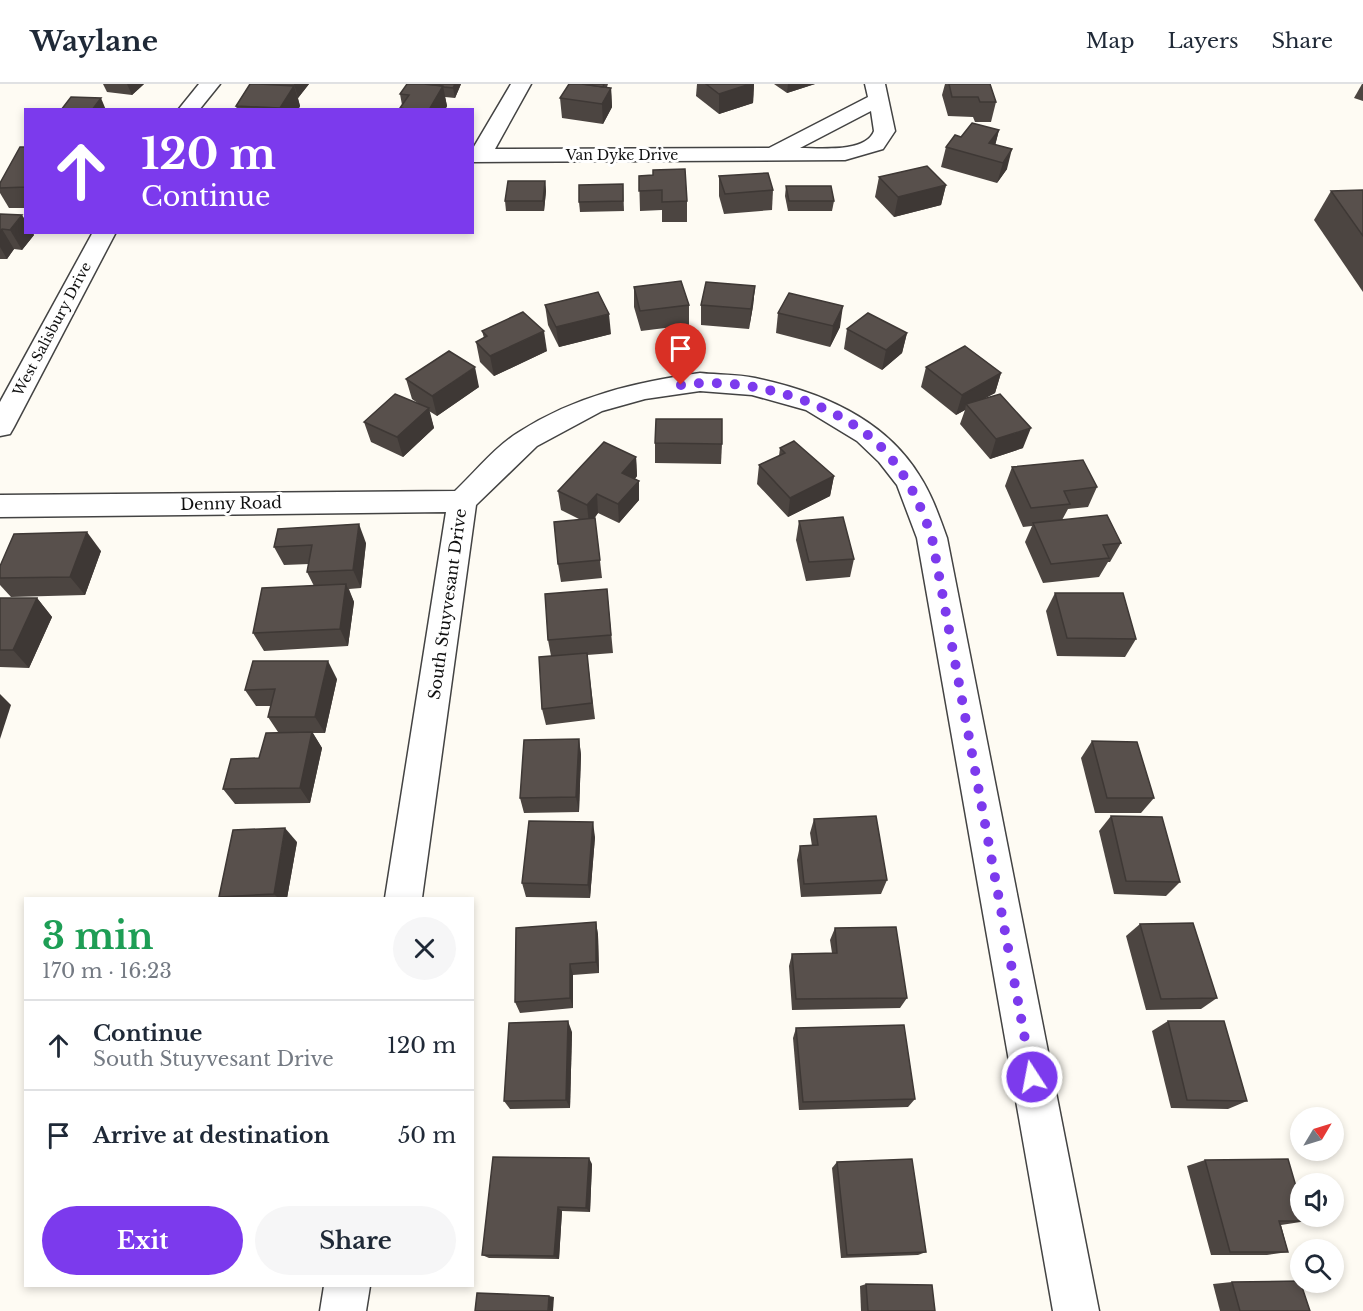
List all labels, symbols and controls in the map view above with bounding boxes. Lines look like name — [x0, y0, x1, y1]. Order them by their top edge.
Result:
text: Waylane — [30, 24, 158, 59]
text: Map — [1086, 28, 1135, 54]
text: Layers — [1168, 28, 1239, 54]
text: Share — [1272, 28, 1333, 54]
text: 120 m — [141, 128, 276, 180]
icon: ahead — [42, 132, 120, 210]
street label: Van Dyke Drive — [565, 146, 678, 164]
text: Continue — [141, 180, 271, 213]
street label: West Salisbury Drive — [9, 259, 95, 400]
pin — [655, 323, 706, 385]
icon: arrive — [664, 332, 697, 365]
street label: Denny Road — [180, 492, 282, 514]
street label: South Stuyvesant Drive — [424, 507, 470, 701]
text: 3 min — [42, 914, 154, 959]
button: close — [393, 917, 456, 980]
text: 170 m · 16:23 — [42, 959, 172, 983]
text: Continue — [93, 1020, 202, 1047]
icon: ahead — [42, 1029, 75, 1062]
text: 120 m — [387, 1032, 456, 1059]
position arrow — [1000, 1045, 1064, 1109]
text: South Stuyvesant Drive — [93, 1047, 334, 1071]
north arrow — [1290, 1107, 1344, 1161]
map controls — [1290, 1107, 1344, 1293]
icon: arrive — [42, 1119, 75, 1152]
text: Arrive at destination — [93, 1122, 330, 1149]
text: 50 m — [398, 1122, 456, 1149]
button: sound — [1290, 1173, 1344, 1227]
button: Exit — [42, 1206, 243, 1275]
button: Share — [255, 1206, 456, 1275]
button: search — [1290, 1239, 1344, 1293]

